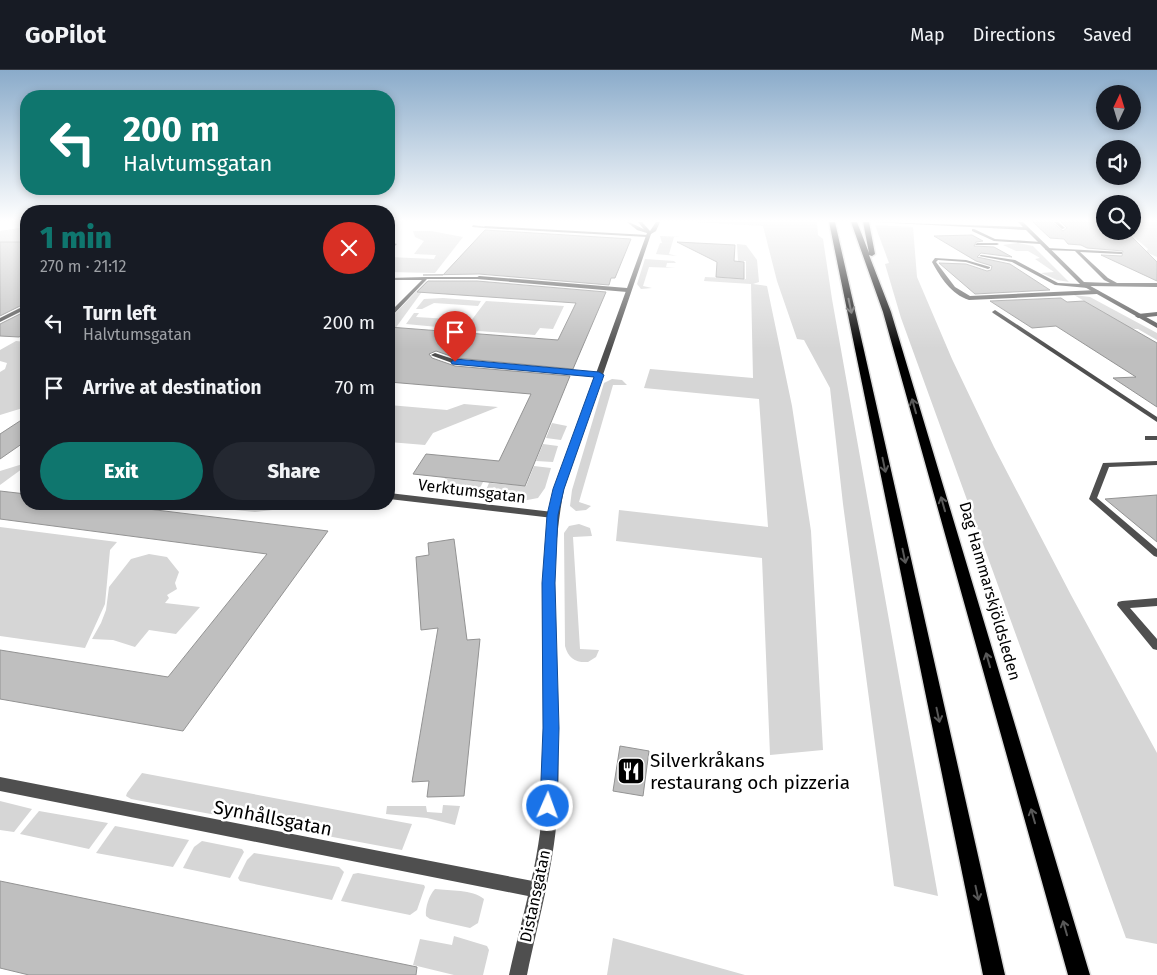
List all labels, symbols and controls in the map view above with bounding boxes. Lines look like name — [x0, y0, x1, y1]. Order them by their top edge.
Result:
text: GoPilot — [25, 21, 106, 49]
text: Map — [910, 24, 945, 46]
text: Directions — [973, 24, 1055, 46]
text: Saved — [1083, 24, 1132, 46]
north arrow — [1096, 85, 1141, 130]
map controls — [1096, 85, 1141, 240]
text: 200 m — [123, 108, 220, 150]
icon: left — [40, 110, 105, 175]
button: sound — [1096, 140, 1141, 185]
text: Halvtumsgatan — [123, 150, 272, 177]
button: search — [1096, 195, 1141, 240]
text: 1 min — [40, 220, 112, 256]
button: close — [323, 222, 375, 274]
text: 270 m · 21:12 — [40, 257, 126, 276]
one-way arrow — [846, 297, 855, 313]
text: Turn left — [83, 302, 157, 325]
icon: left — [40, 309, 68, 337]
text: 200 m — [323, 311, 375, 334]
pin — [434, 311, 476, 362]
icon: arrive — [441, 318, 469, 346]
text: Halvtumsgatan — [83, 325, 192, 344]
icon: arrive — [40, 374, 68, 402]
text: Arrive at destination — [83, 376, 262, 399]
text: 70 m — [335, 376, 375, 399]
one-way arrow — [909, 398, 919, 414]
button: Exit — [40, 442, 203, 500]
button: Share — [213, 442, 375, 500]
one-way arrow — [880, 456, 889, 472]
street label: Verktumsgatan — [417, 475, 527, 507]
one-way arrow — [937, 496, 947, 512]
street label: Dag Hammarskjöldsleden — [955, 499, 1025, 683]
one-way arrow — [900, 547, 909, 563]
one-way arrow — [982, 653, 992, 669]
one-way arrow — [934, 706, 943, 722]
place label: Silverkråkans restaurang och pizzeria — [650, 749, 850, 794]
restaurant icon: Silverkråkans restaurang och pizzeria — [616, 756, 646, 786]
position arrow — [521, 779, 573, 831]
street label: Synhållsgatan — [212, 795, 334, 841]
one-way arrow — [1027, 809, 1037, 825]
street label: Distansgatan — [516, 848, 554, 944]
one-way arrow — [972, 884, 982, 900]
one-way arrow — [1060, 921, 1069, 937]

